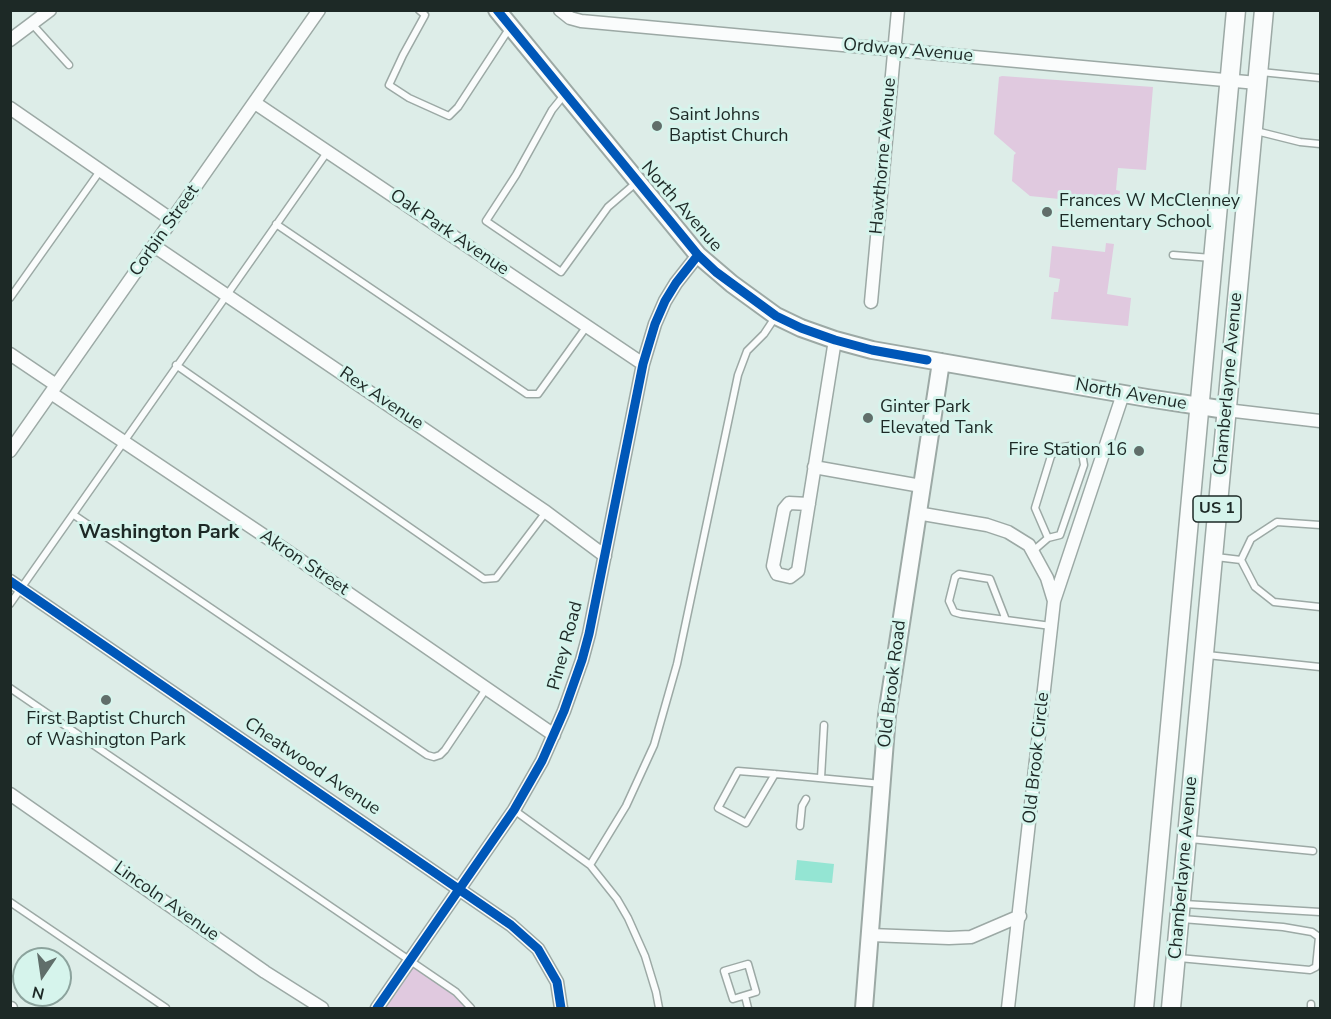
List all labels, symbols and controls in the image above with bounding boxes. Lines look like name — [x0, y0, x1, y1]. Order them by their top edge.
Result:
street label: Ordway Avenue — [842, 35, 974, 67]
street label: Hawthorne Avenue — [866, 77, 902, 235]
place label: Saint Johns Baptist Church — [669, 105, 788, 148]
marker: Saint Johns Baptist Church — [650, 119, 664, 133]
street label: North Avenue — [636, 157, 726, 257]
street label: Corbin Street — [126, 181, 204, 281]
street label: Oak Park Avenue — [385, 185, 513, 281]
place label: Frances W McClenney Elementary School — [1059, 191, 1240, 234]
marker: Frances W McClenney Elementary School — [1040, 205, 1054, 219]
street label: Chamberlayne Avenue — [1210, 292, 1248, 476]
street label: Rex Avenue — [335, 363, 427, 435]
street label: North Avenue — [1074, 375, 1188, 415]
place label: Ginter Park Elevated Tank — [880, 397, 993, 440]
marker: Ginter Park Elevated Tank — [861, 411, 875, 425]
place label: Fire Station 16 — [1009, 440, 1127, 462]
marker: Fire Station 16 — [1132, 444, 1146, 458]
road number: US 1 — [1193, 496, 1241, 522]
district label: Washington Park — [79, 521, 239, 545]
street label: Akron Street — [256, 525, 352, 601]
street label: Piney Road — [544, 599, 588, 693]
street label: Old Brook Road — [874, 619, 912, 749]
street label: Old Brook Circle — [1019, 691, 1055, 825]
marker: First Baptist Church of Washington Park — [99, 693, 113, 707]
place label: First Baptist Church of Washington Park — [26, 709, 186, 752]
street label: Cheatwood Avenue — [240, 714, 384, 820]
street label: Chamberlayne Avenue — [1165, 776, 1203, 960]
street label: Lincoln Avenue — [109, 858, 223, 946]
north arrow — [12, 947, 72, 1007]
text: N — [30, 981, 47, 1005]

